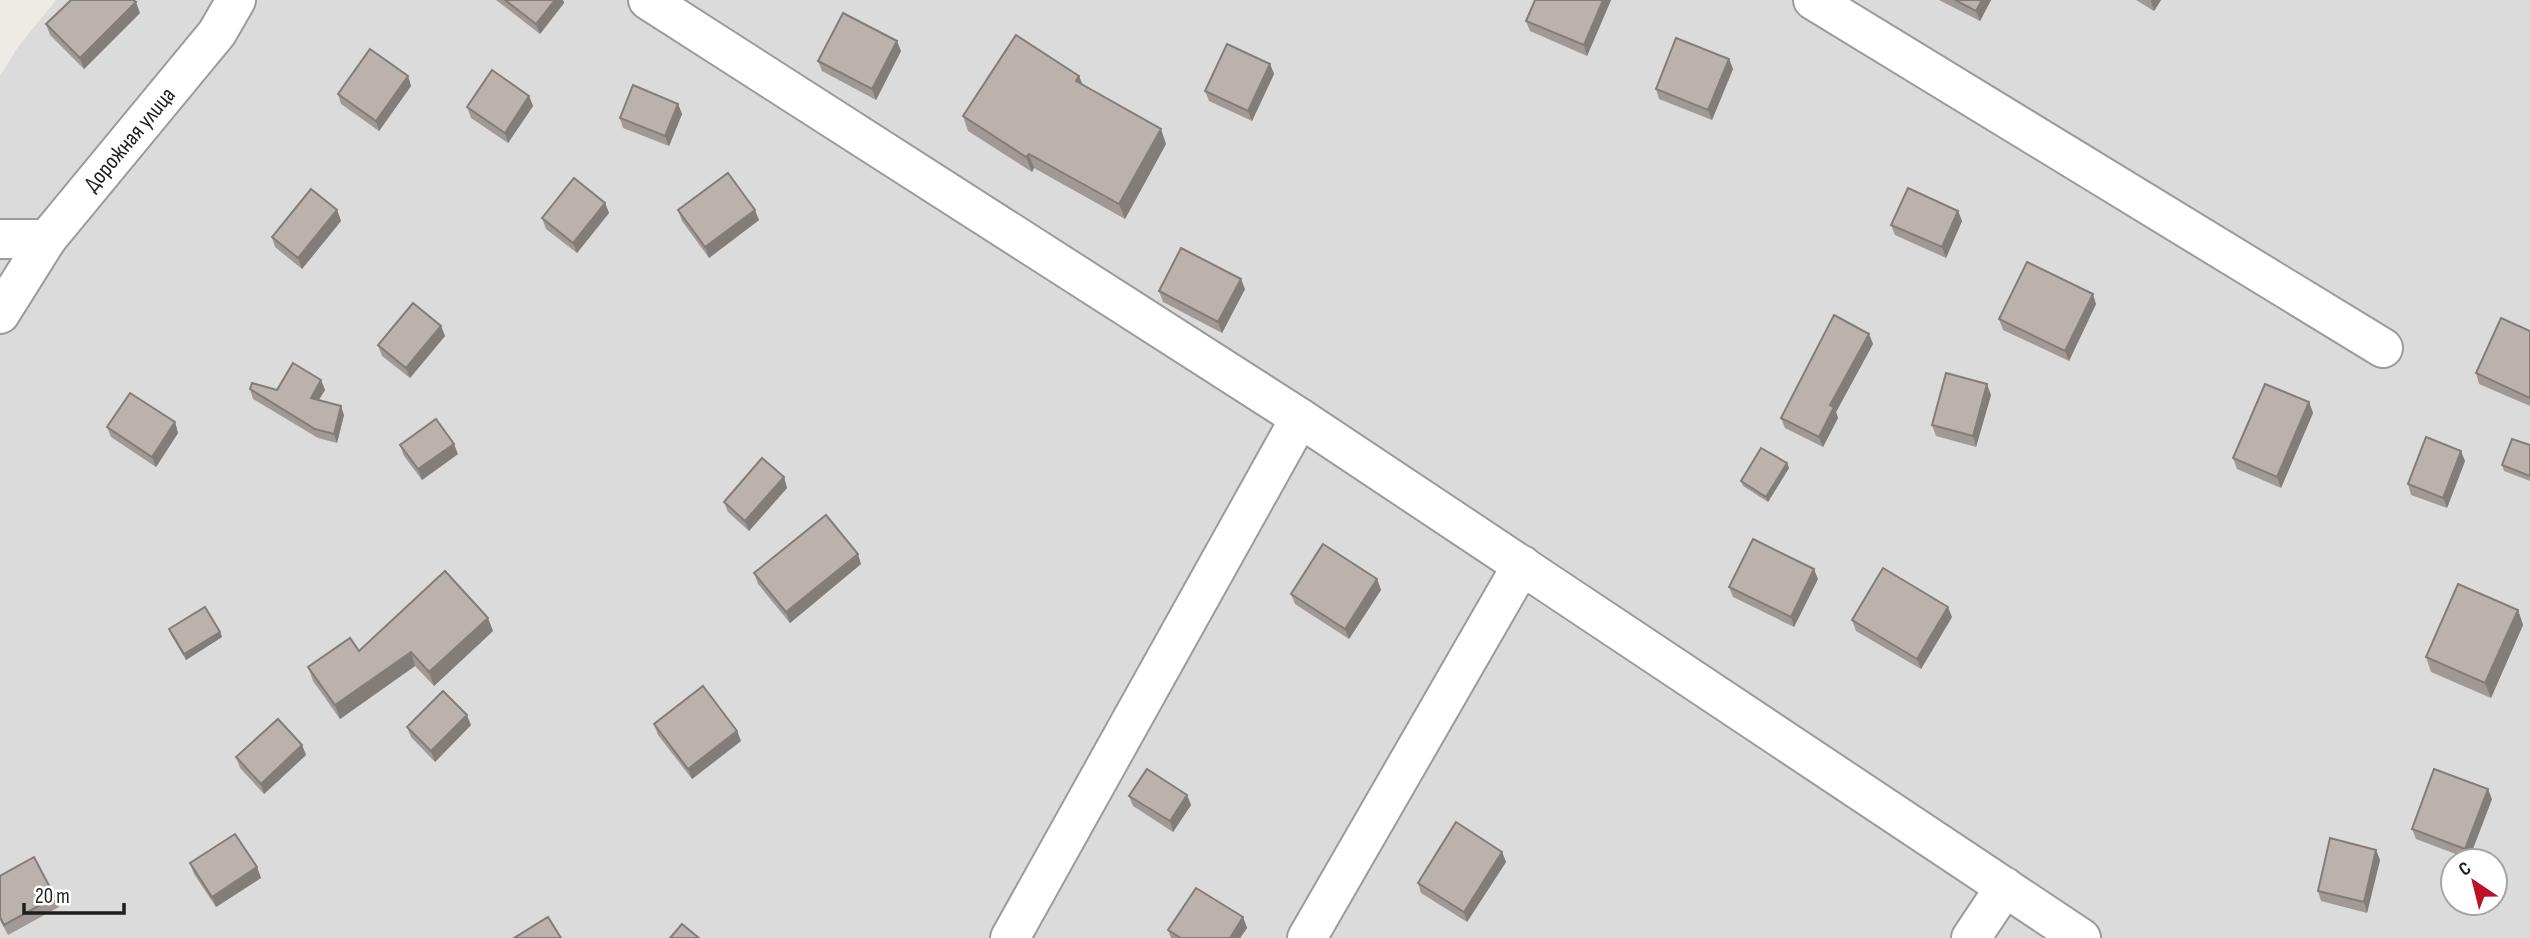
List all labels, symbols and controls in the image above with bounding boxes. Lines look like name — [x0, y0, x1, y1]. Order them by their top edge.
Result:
street label: Дорожная улица — [78, 82, 182, 198]
north arrow — [2439, 847, 2509, 917]
text: С — [2455, 857, 2476, 882]
scale bar — [24, 872, 124, 916]
text: 20 m — [35, 884, 70, 909]

